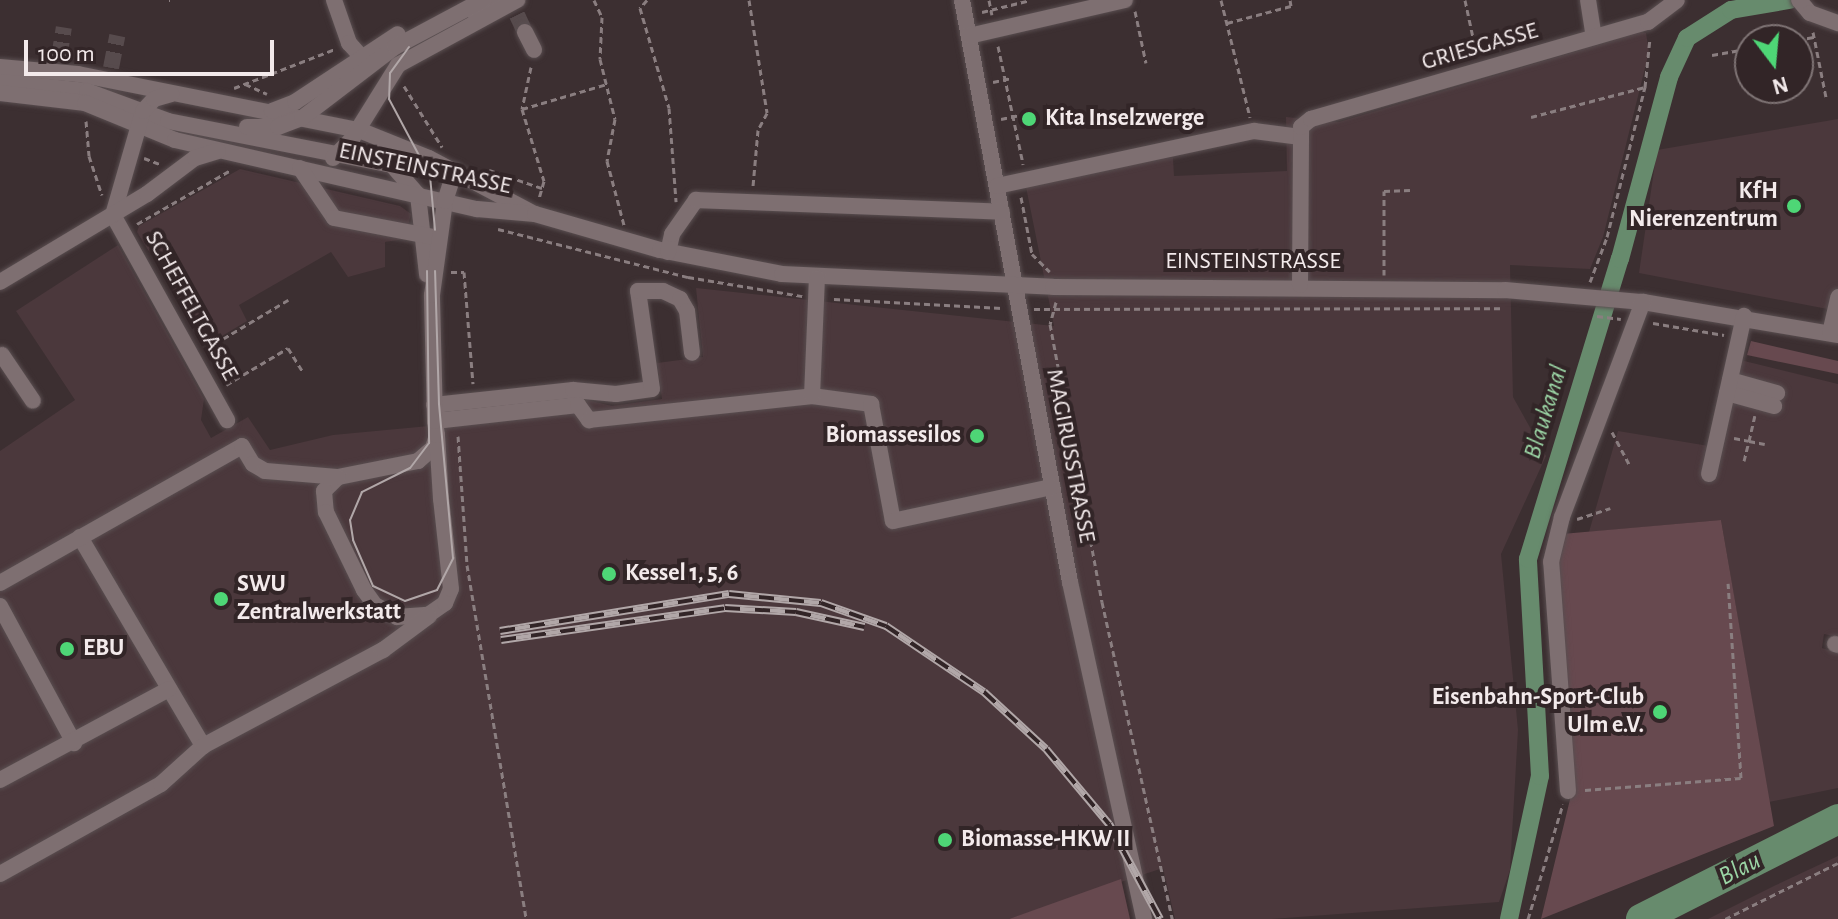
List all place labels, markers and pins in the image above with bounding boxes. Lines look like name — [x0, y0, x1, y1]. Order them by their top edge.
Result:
place label: Kita Inselzwerge — [1045, 105, 1204, 133]
marker: Kita Inselzwerge — [1020, 110, 1038, 128]
place label: KfH Nierenzentrum — [1629, 178, 1778, 234]
marker: KfH Nierenzentrum — [1785, 197, 1803, 215]
place label: Biomassesilos — [826, 422, 961, 450]
marker: Biomassesilos — [968, 427, 986, 445]
place label: Kessel 1, 5, 6 — [625, 560, 738, 588]
marker: Kessel 1, 5, 6 — [600, 565, 618, 583]
place label: SWU Zentralwerkstatt — [237, 571, 401, 627]
marker: SWU Zentralwerkstatt — [212, 590, 230, 608]
place label: EBU — [83, 635, 124, 663]
marker: EBU — [58, 640, 76, 658]
place label: Eisenbahn-Sport-Club Ulm e.V. — [1432, 684, 1644, 740]
marker: Eisenbahn-Sport-Club Ulm e.V. — [1651, 703, 1669, 721]
place label: Biomasse-HKW II — [961, 826, 1130, 854]
marker: Biomasse-HKW II — [936, 831, 954, 849]

